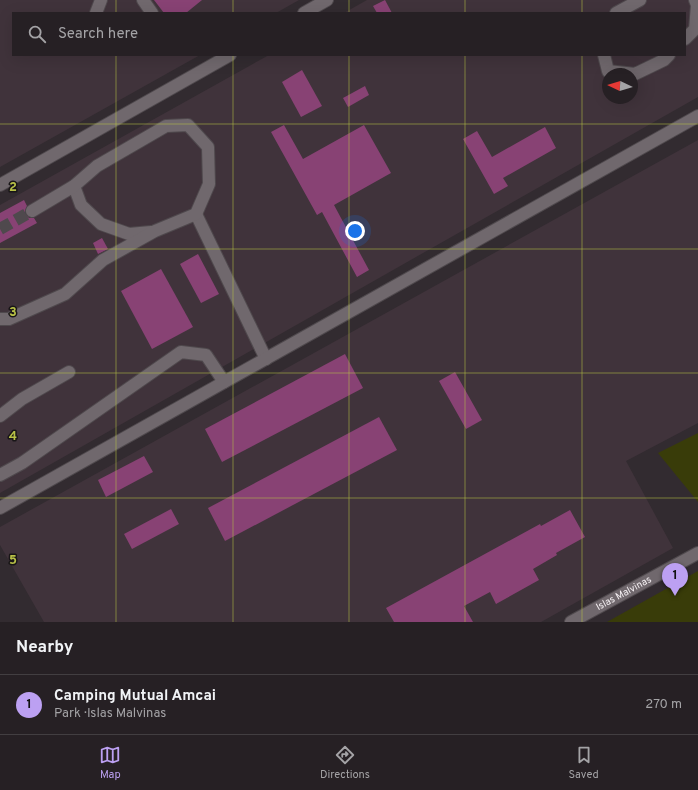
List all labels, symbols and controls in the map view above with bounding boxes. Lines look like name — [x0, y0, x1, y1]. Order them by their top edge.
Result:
search box — [12, 12, 686, 56]
icon: search — [26, 23, 48, 45]
text: Search here — [58, 25, 138, 44]
north arrow — [602, 68, 638, 104]
text: 2 — [9, 180, 17, 196]
your location — [345, 221, 365, 241]
text: 3 — [9, 305, 17, 321]
text: 4 — [9, 429, 17, 445]
text: 5 — [9, 553, 17, 569]
pin: 1 — [662, 563, 688, 596]
street label: Islas Malvinas — [594, 573, 654, 614]
text: Nearby — [16, 637, 73, 659]
text: Camping Mutual Amcai — [54, 687, 216, 706]
text: 1 — [26, 697, 32, 713]
text: 270 m — [645, 697, 682, 713]
text: Park · Islas Malvinas — [54, 706, 166, 722]
tab: Map — [99, 744, 121, 782]
tab: Directions — [320, 744, 370, 782]
tab: Saved — [568, 744, 599, 782]

